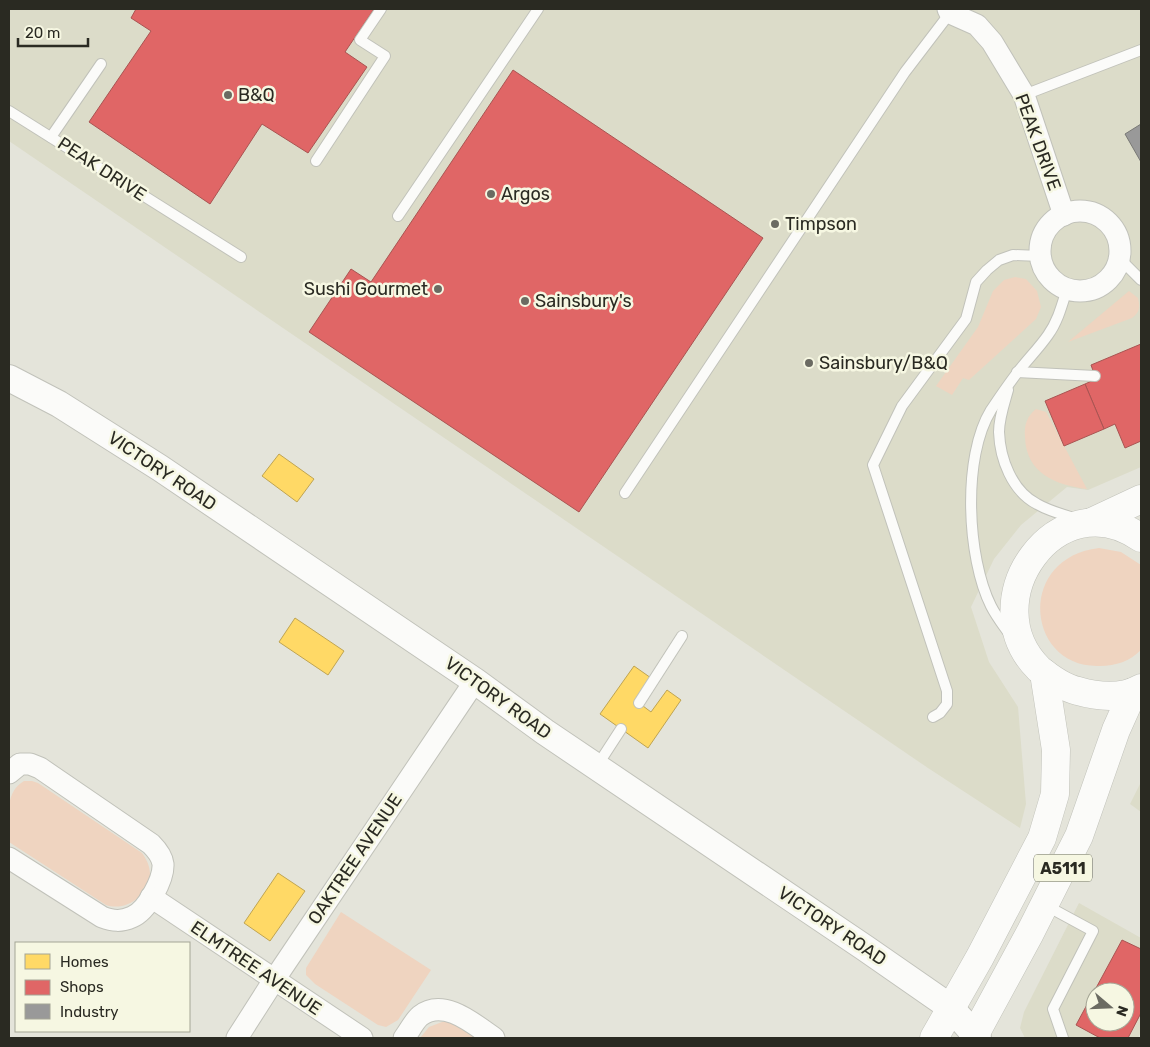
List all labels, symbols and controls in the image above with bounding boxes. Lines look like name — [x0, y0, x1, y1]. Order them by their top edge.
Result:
scale bar — [18, 15, 88, 47]
text: 20 m — [25, 24, 60, 42]
place label: B&Q — [238, 84, 275, 106]
marker: B&Q — [222, 89, 234, 101]
street label: PEAK DRIVE — [1010, 91, 1066, 193]
street label: PEAK DRIVE — [53, 132, 151, 206]
place label: Argos — [501, 183, 550, 205]
marker: Argos — [485, 188, 497, 200]
place label: Timpson — [785, 213, 857, 235]
marker: Timpson — [769, 218, 781, 230]
place label: Sushi Gourmet — [304, 278, 428, 300]
marker: Sushi Gourmet — [432, 283, 444, 295]
place label: Sainsbury's — [535, 290, 632, 312]
marker: Sainsbury's — [519, 295, 531, 307]
place label: Sainsbury/B&Q — [819, 352, 948, 374]
marker: Sainsbury/B&Q — [803, 357, 815, 369]
street label: VICTORY ROAD — [104, 427, 220, 515]
street label: VICTORY ROAD — [441, 652, 555, 744]
street label: OAKTREE AVENUE — [303, 790, 407, 928]
road number: A5111 — [1034, 854, 1092, 881]
street label: VICTORY ROAD — [774, 882, 890, 970]
street label: ELMTREE AVENUE — [186, 916, 326, 1020]
legend — [15, 942, 190, 1032]
text: Homes — [60, 953, 109, 971]
text: Shops — [60, 978, 104, 996]
north arrow — [1085, 982, 1135, 1032]
text: Industry — [60, 1003, 119, 1021]
text: N — [1112, 1004, 1131, 1019]

